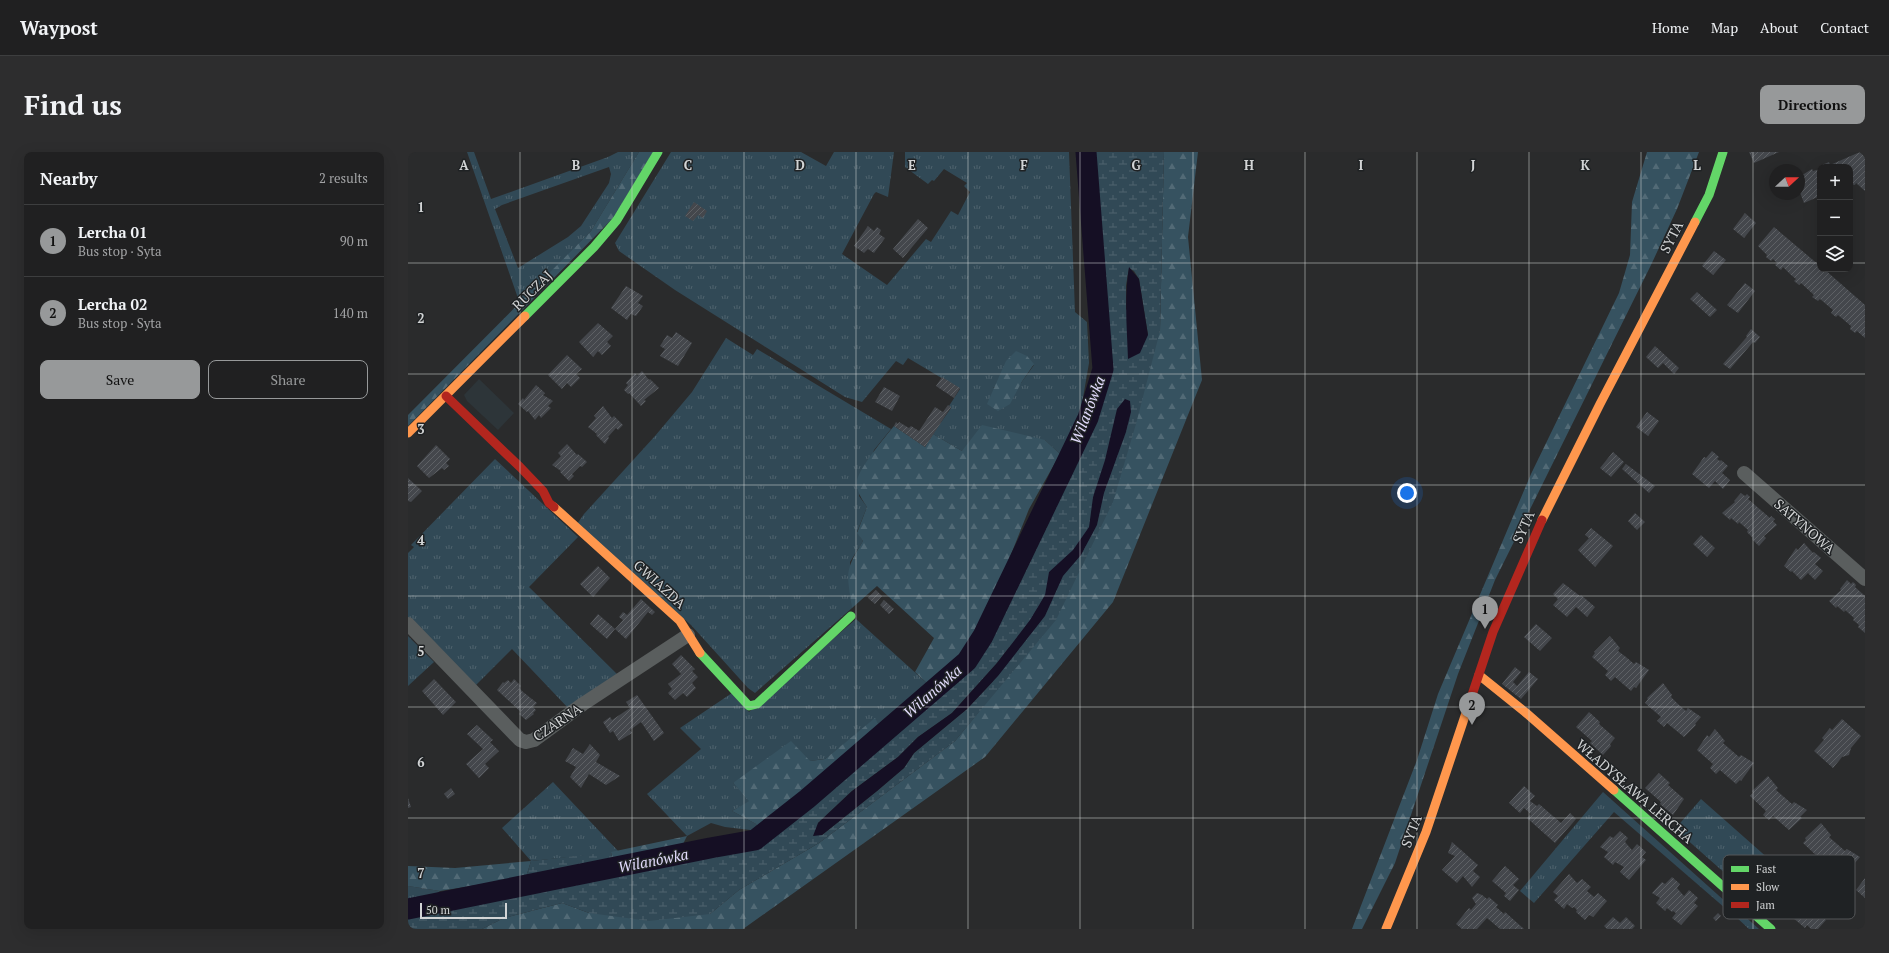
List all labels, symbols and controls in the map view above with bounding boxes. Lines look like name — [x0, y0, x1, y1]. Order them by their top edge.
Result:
text: Waypost — [20, 15, 98, 40]
text: Home — [1652, 18, 1689, 37]
text: Map — [1711, 18, 1738, 37]
text: About — [1760, 18, 1798, 37]
text: Contact — [1820, 18, 1869, 37]
button: Directions — [1760, 85, 1865, 124]
text: Find us — [24, 86, 122, 123]
text: A — [459, 156, 469, 174]
text: B — [572, 156, 580, 174]
text: C — [684, 156, 692, 174]
text: D — [795, 156, 805, 174]
text: E — [908, 156, 916, 174]
text: F — [1020, 156, 1028, 174]
text: G — [1131, 156, 1141, 174]
text: H — [1244, 156, 1254, 174]
text: I — [1359, 156, 1364, 174]
text: J — [1471, 156, 1476, 174]
text: K — [1580, 156, 1590, 174]
text: L — [1693, 156, 1701, 174]
north arrow — [1769, 164, 1805, 200]
map controls — [1817, 164, 1853, 272]
button: + — [1817, 164, 1853, 200]
text: Nearby — [40, 167, 98, 190]
text: 2 results — [319, 169, 368, 187]
text: 1 — [417, 198, 425, 216]
button: − — [1817, 200, 1853, 236]
street label: SYTA — [1655, 217, 1687, 256]
text: Lercha 01 — [78, 222, 147, 242]
text: 1 — [49, 232, 57, 250]
text: 90 m — [340, 232, 368, 250]
button: layers — [1817, 236, 1853, 272]
text: Bus stop · Syta — [78, 242, 162, 260]
street label: RUCZAJ — [508, 266, 556, 314]
text: Lercha 02 — [78, 294, 147, 314]
text: 2 — [49, 304, 57, 322]
text: 140 m — [333, 304, 368, 322]
text: 2 — [417, 309, 425, 327]
text: Bus stop · Syta — [78, 314, 162, 332]
button: Save — [40, 360, 200, 399]
button: Share — [208, 360, 368, 399]
water label: Wilanówka — [1065, 373, 1109, 447]
text: 3 — [417, 420, 425, 438]
your location — [1397, 483, 1417, 503]
street label: SATYNOWA — [1770, 494, 1840, 558]
street label: SYTA — [1507, 507, 1539, 546]
text: 4 — [417, 531, 425, 549]
street label: GWIAZDA — [630, 555, 691, 613]
pin: 1 — [1472, 596, 1498, 629]
text: 5 — [417, 642, 425, 660]
water label: Wilanówka — [898, 660, 966, 722]
pin: 2 — [1459, 692, 1485, 725]
street label: CZARNA — [529, 698, 586, 745]
street label: WŁADYSŁAWA LERCHA — [1572, 735, 1698, 848]
text: 6 — [417, 753, 425, 771]
street label: SYTA — [1396, 812, 1426, 850]
water label: Wilanówka — [616, 843, 690, 877]
legend — [1723, 855, 1855, 919]
text: Fast — [1756, 862, 1776, 876]
text: 7 — [417, 864, 425, 882]
text: Slow — [1756, 880, 1780, 894]
text: Jam — [1756, 898, 1775, 912]
scale bar — [420, 901, 507, 920]
text: 50 m — [426, 903, 450, 917]

